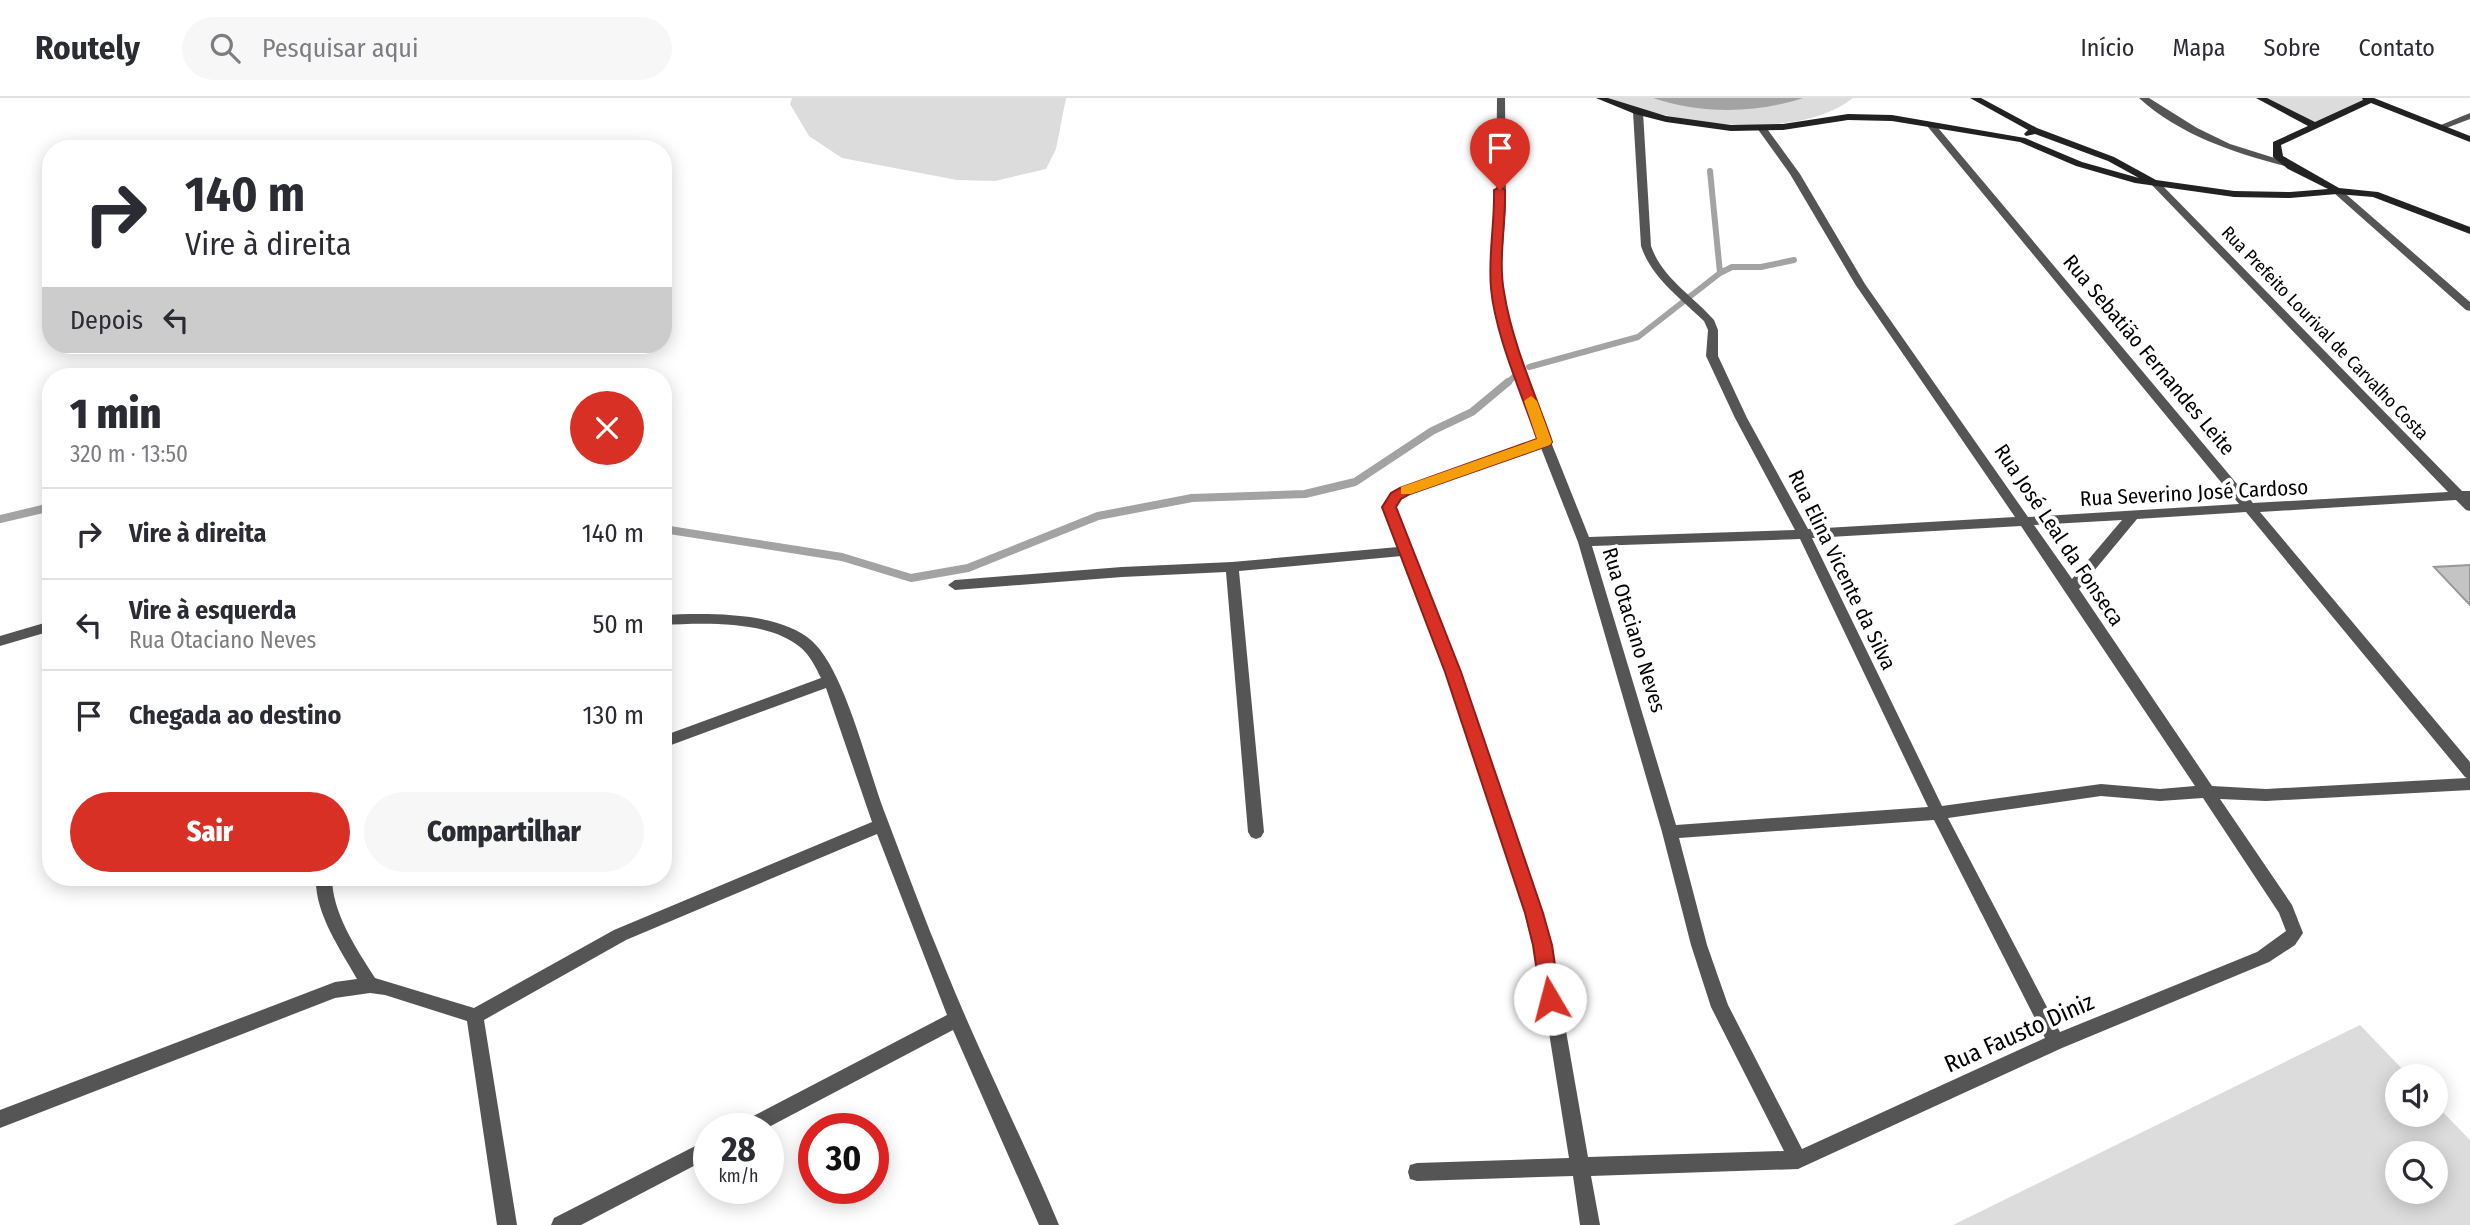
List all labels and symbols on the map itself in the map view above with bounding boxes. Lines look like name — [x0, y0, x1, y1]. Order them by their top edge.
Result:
pin — [1470, 118, 1530, 190]
street label: Rua Prefeito Lourival de Carvalho Costa — [2217, 222, 2433, 445]
street label: Rua Sebatião Fernandes Leite — [2058, 249, 2240, 461]
street label: Rua José Leal da Fonseca — [1988, 439, 2130, 631]
street label: Rua Elina Vicente da Silva — [1782, 466, 1902, 674]
street label: Rua Severino José Cardoso — [2079, 474, 2309, 512]
street label: Rua Otaciano Neves — [1597, 544, 1671, 716]
position arrow — [1513, 962, 1587, 1036]
street label: Rua Fausto Diniz — [1940, 988, 2098, 1078]
speed limit sign: 30 — [798, 1113, 889, 1204]

